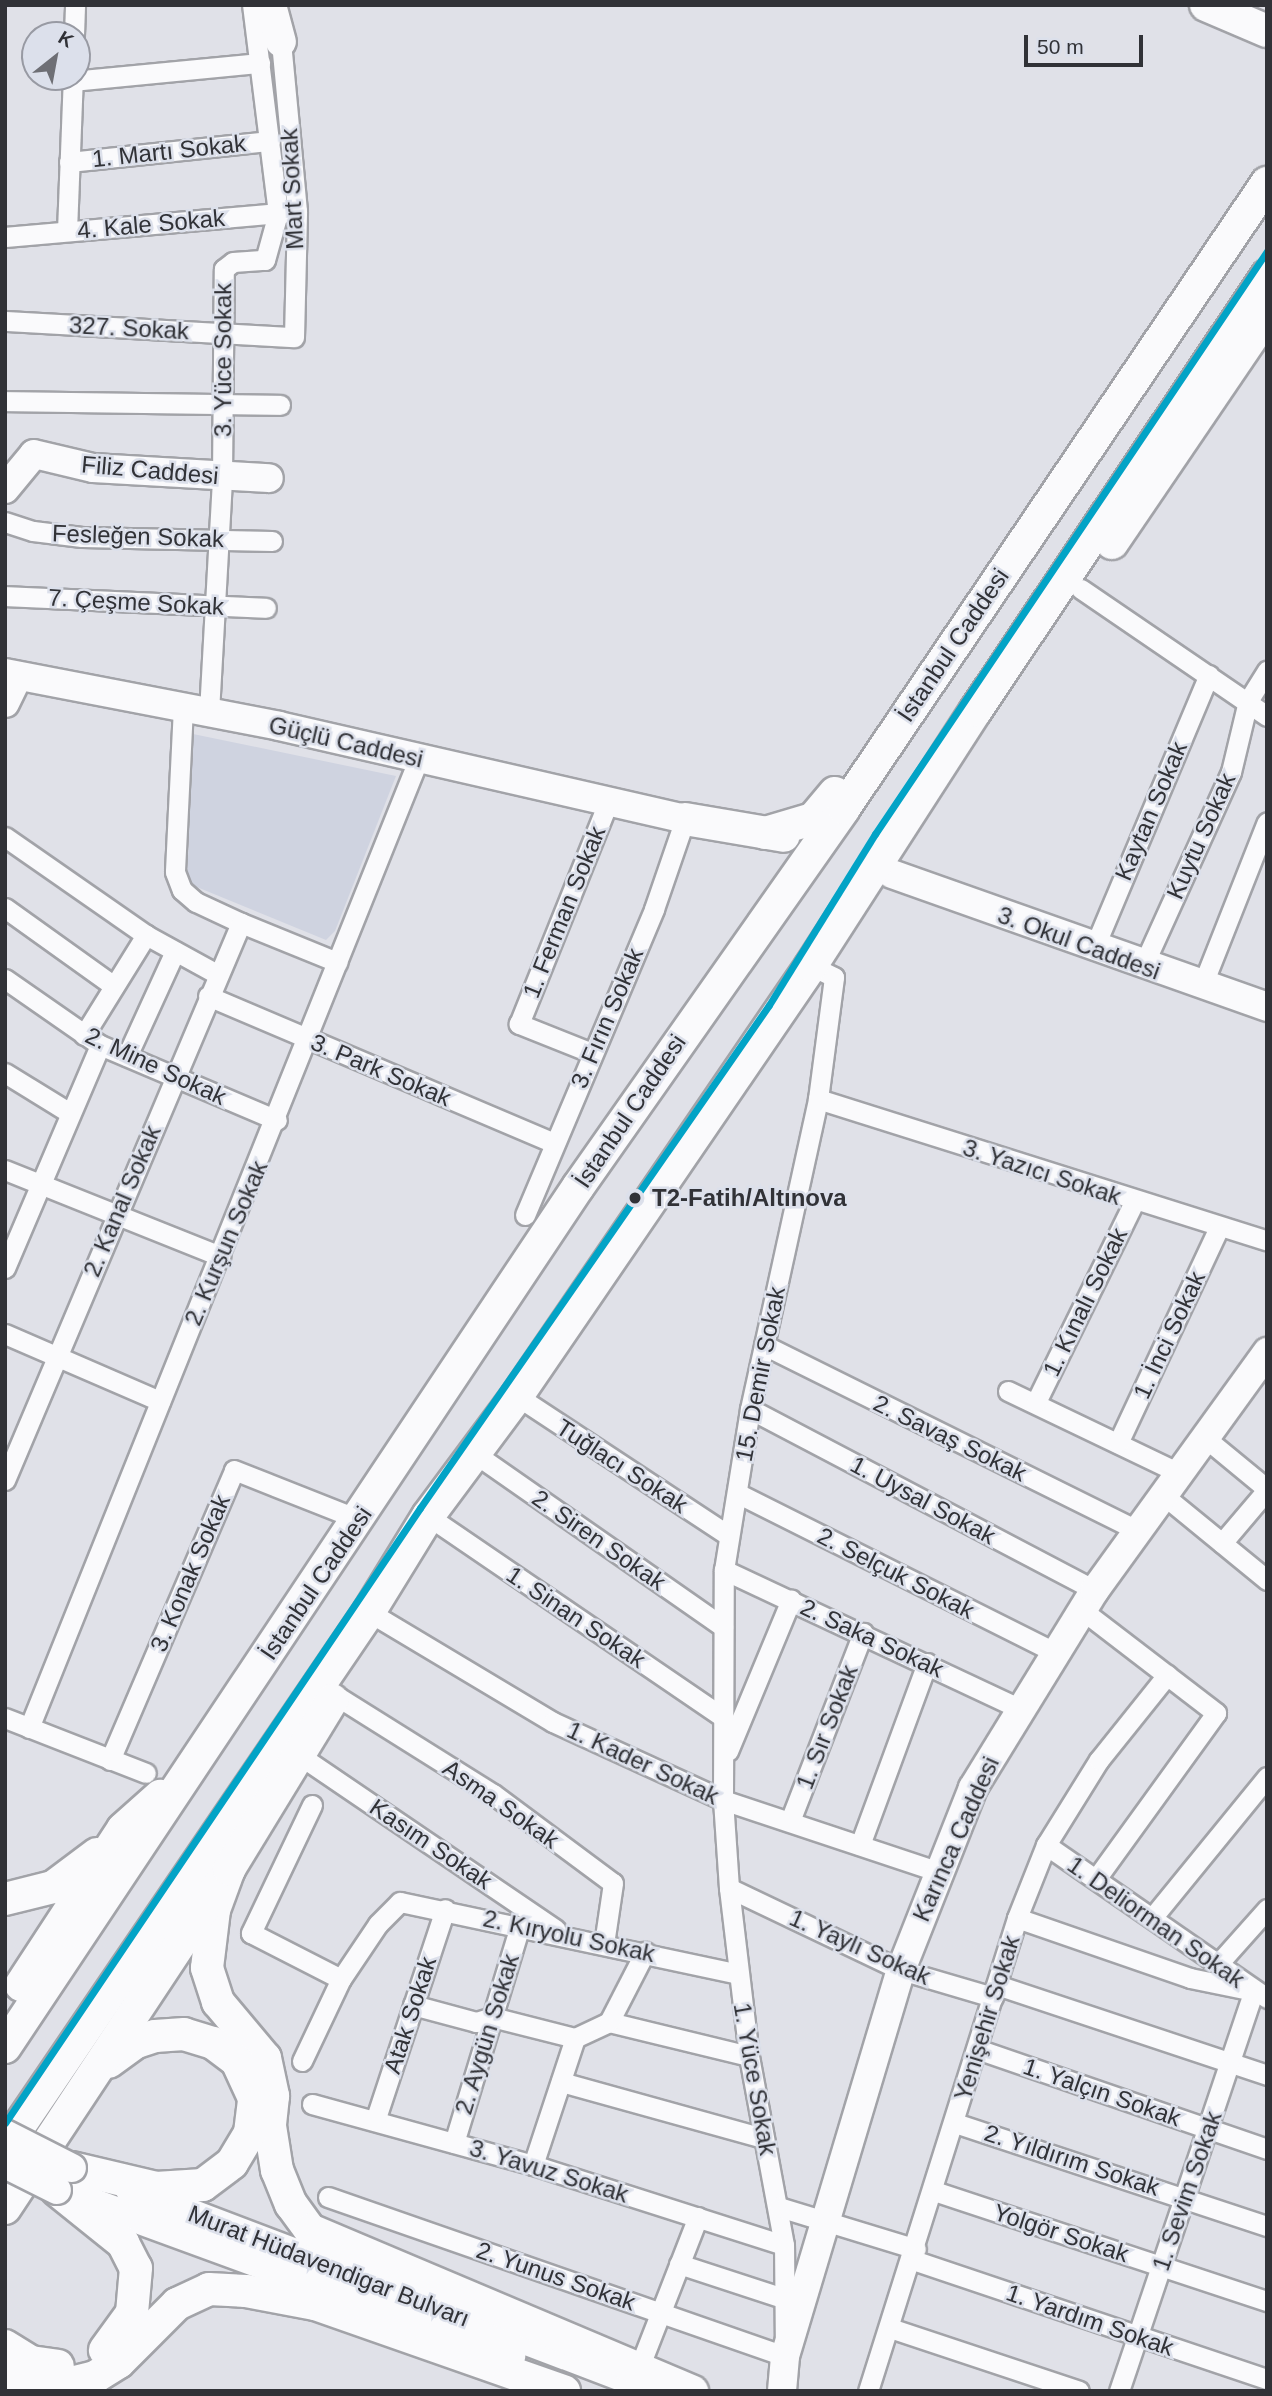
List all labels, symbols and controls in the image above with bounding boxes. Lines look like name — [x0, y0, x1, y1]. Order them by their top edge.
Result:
north arrow — [21, 21, 91, 91]
scale bar — [1027, 21, 1146, 65]
text: K — [55, 27, 77, 52]
text: 50 m — [1037, 35, 1084, 58]
street label: Mart Sokak — [274, 128, 310, 250]
street label: 1. Martı Sokak — [91, 129, 247, 173]
street label: 4. Kale Sokak — [76, 203, 226, 245]
street label: 3. Yüce Sokak — [209, 283, 237, 437]
street label: 327. Sokak — [68, 310, 190, 346]
street label: Filiz Caddesi — [80, 450, 220, 490]
street label: Fesleğen Sokak — [51, 519, 225, 553]
street label: İstanbul Caddesi — [891, 563, 1015, 727]
street label: 7. Çeşme Sokak — [47, 583, 225, 621]
street label: Güçlü Caddesi — [266, 710, 426, 774]
street label: Kaytan Sokak — [1109, 737, 1193, 885]
street label: Kuytu Sokak — [1160, 769, 1242, 903]
street label: 1. Ferman Sokak — [516, 822, 612, 1002]
street label: 3. Okul Caddesi — [994, 900, 1164, 986]
street label: 3. Fırın Sokak — [565, 944, 649, 1092]
street label: 2. Mine Sokak — [81, 1021, 231, 1111]
street label: 3. Park Sokak — [307, 1028, 455, 1112]
street label: İstanbul Caddesi — [568, 1029, 692, 1193]
street label: 2. Kanal Sokak — [77, 1121, 167, 1281]
street label: 3. Yazıcı Sokak — [959, 1133, 1125, 1211]
street label: 2. Kurşun Sokak — [178, 1156, 274, 1330]
place label: T2-Fatih/Altınova — [652, 1184, 847, 1212]
marker: T2-Fatih/Altınova — [624, 1187, 646, 1209]
street label: 1. Kınalı Sokak — [1037, 1223, 1133, 1381]
street label: 1. İnci Sokak — [1127, 1267, 1211, 1403]
street label: 15. Demir Sokak — [729, 1284, 791, 1464]
street label: 2. Savaş Sokak — [869, 1389, 1031, 1487]
street label: Tuğlacı Sokak — [551, 1413, 693, 1519]
street label: 1. Uysal Sokak — [846, 1450, 1000, 1550]
street label: 2. Siren Sokak — [527, 1483, 671, 1597]
street label: 3. Konak Sokak — [144, 1490, 236, 1656]
street label: İstanbul Caddesi — [254, 1501, 378, 1665]
street label: 2. Selçuk Sokak — [813, 1521, 979, 1625]
street label: 1. Sinan Sokak — [501, 1560, 651, 1674]
street label: 2. Saka Sokak — [796, 1592, 948, 1684]
street label: 1. Sır Sokak — [790, 1661, 864, 1793]
street label: 1. Kader Sokak — [563, 1715, 723, 1811]
street label: Karınca Caddesi — [907, 1752, 1005, 1926]
street label: Asma Sokak — [438, 1754, 564, 1854]
street label: Kasım Sokak — [364, 1793, 498, 1895]
street label: 1. Deliorman Sokak — [1062, 1850, 1250, 1994]
street label: 1. Yaylı Sokak — [785, 1903, 935, 1991]
street label: 2. Kıryolu Sokak — [481, 1904, 657, 1968]
street label: Yenişehir Sokak — [948, 1932, 1026, 2104]
street label: 2. Aygün Sokak — [449, 1950, 525, 2118]
street label: Atak Sokak — [378, 1953, 442, 2077]
street label: 1. Yüce Sokak — [727, 2000, 783, 2158]
street label: 1. Yalçın Sokak — [1019, 2052, 1185, 2132]
street label: 1. Sevim Sokak — [1146, 2107, 1228, 2275]
street label: 2. Yıldırım Sokak — [981, 2118, 1163, 2202]
street label: 3. Yavuz Sokak — [466, 2133, 632, 2209]
street label: Yolgör Sokak — [990, 2198, 1132, 2268]
street label: Murat Hüdavendigar Bulvarı — [184, 2199, 474, 2333]
street label: 2. Yunus Sokak — [472, 2235, 640, 2317]
street label: 1. Yardım Sokak — [1002, 2278, 1178, 2362]

